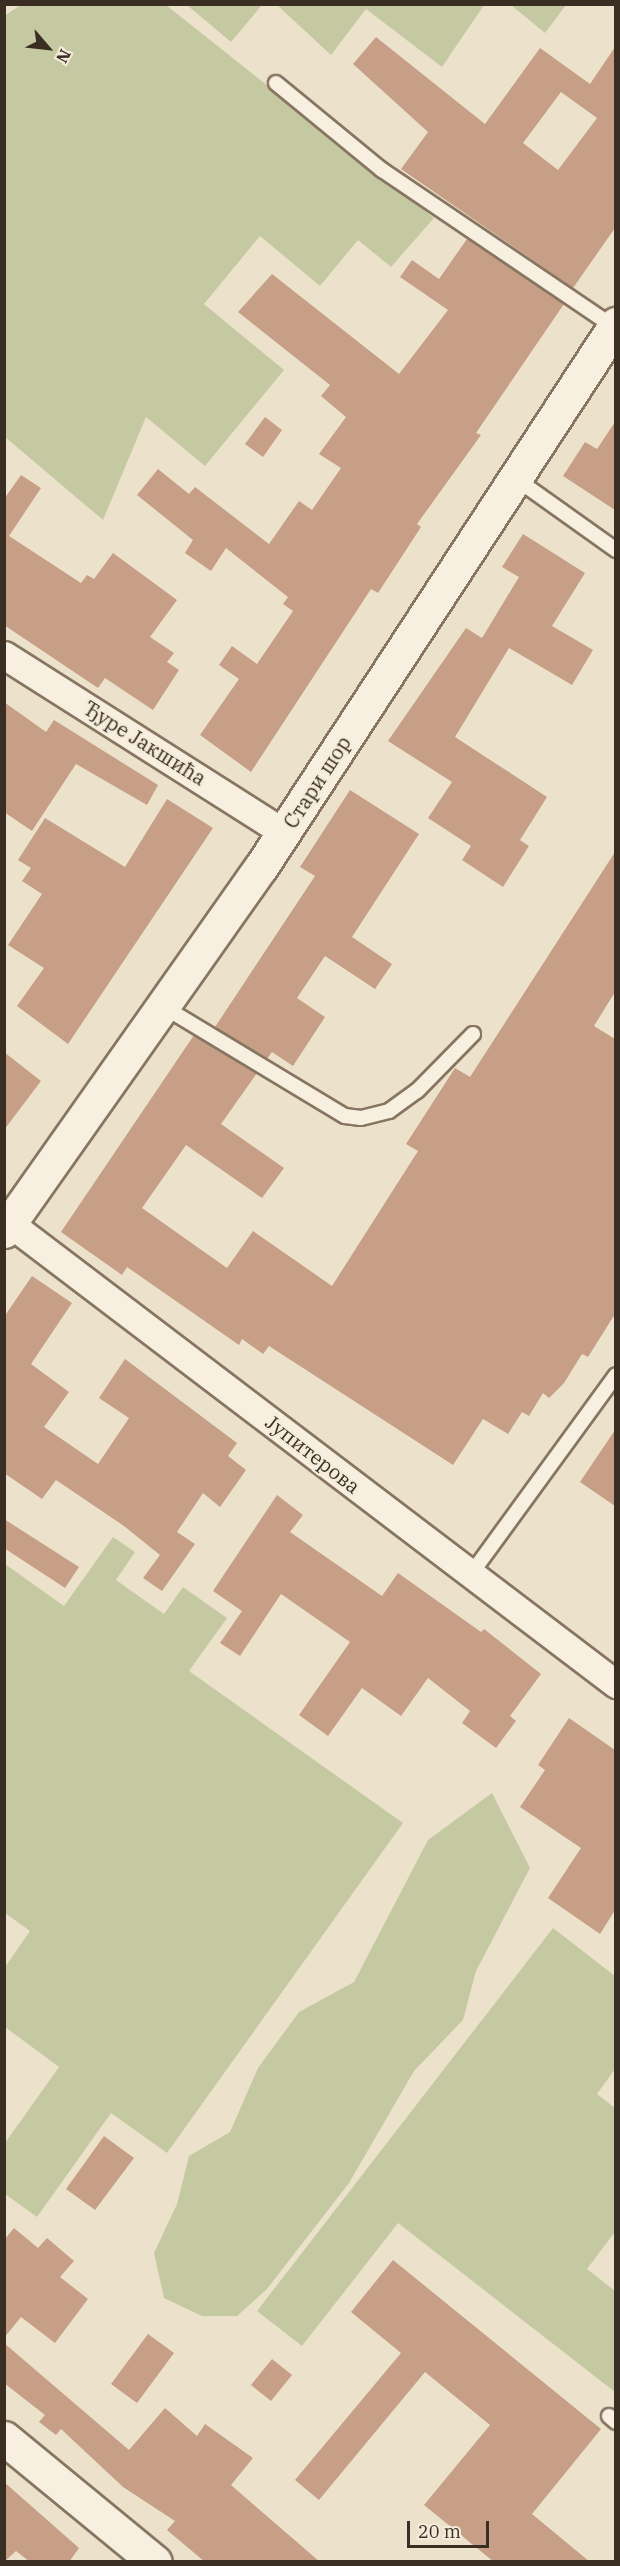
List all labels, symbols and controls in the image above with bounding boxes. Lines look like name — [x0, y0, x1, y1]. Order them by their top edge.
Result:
north arrow — [18, 18, 78, 78]
text: N — [52, 46, 76, 67]
street label: Ђуре Јакшића — [79, 696, 211, 790]
street label: Стари шор — [278, 731, 356, 833]
street label: Јупитерова — [261, 1410, 365, 1498]
scale bar — [410, 2509, 492, 2547]
text: 20 m — [418, 2520, 461, 2543]

